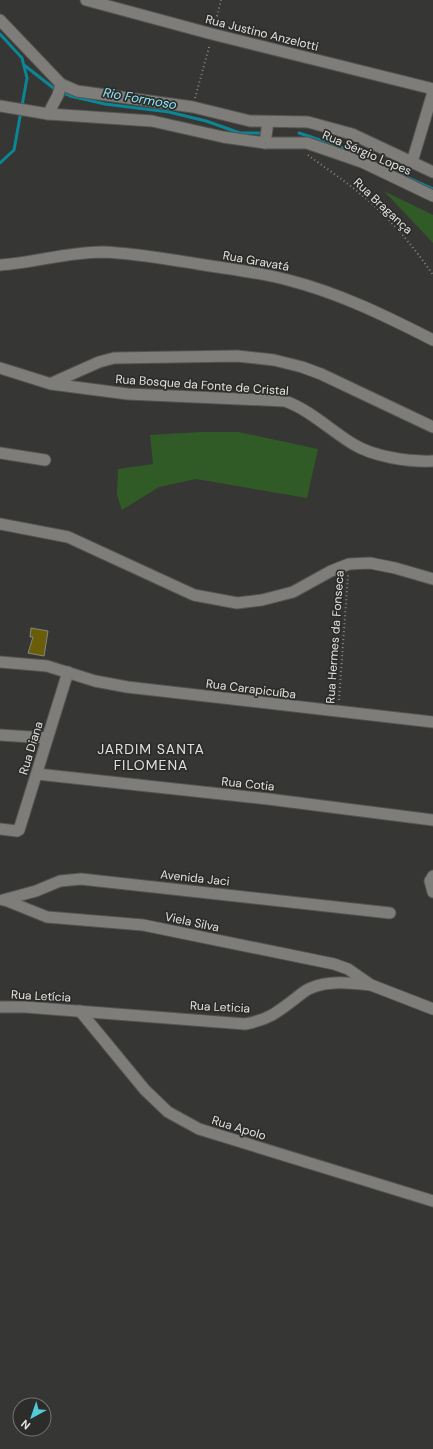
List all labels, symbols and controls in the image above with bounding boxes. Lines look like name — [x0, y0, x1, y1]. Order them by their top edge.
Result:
street label: Rua Justino Anzelotti — [204, 11, 320, 55]
water label: Rio Formoso — [102, 84, 178, 113]
street label: Rua Sérgio Lopes — [320, 127, 414, 179]
street label: Rua Bragança — [350, 174, 416, 238]
street label: Rua Gravatá — [222, 247, 290, 275]
street label: Rua Bosque da Fonte de Cristal — [115, 371, 289, 399]
street label: Rua Hermes da Fonseca — [322, 570, 348, 704]
street label: Rua Carapicuíba — [205, 676, 297, 702]
street label: Rua Diana — [15, 719, 47, 777]
district label: JARDIM SANTA FILOMENA — [97, 740, 205, 774]
street label: Rua Cotia — [221, 773, 275, 795]
street label: Avenida Jaci — [160, 866, 231, 890]
street label: Viela Silva — [163, 908, 221, 936]
street label: Rua Letícia — [11, 986, 71, 1006]
street label: Rua Leticia — [189, 997, 251, 1017]
street label: Rua Apolo — [210, 1112, 268, 1144]
north arrow — [12, 1397, 52, 1437]
text: N — [18, 1417, 33, 1433]

